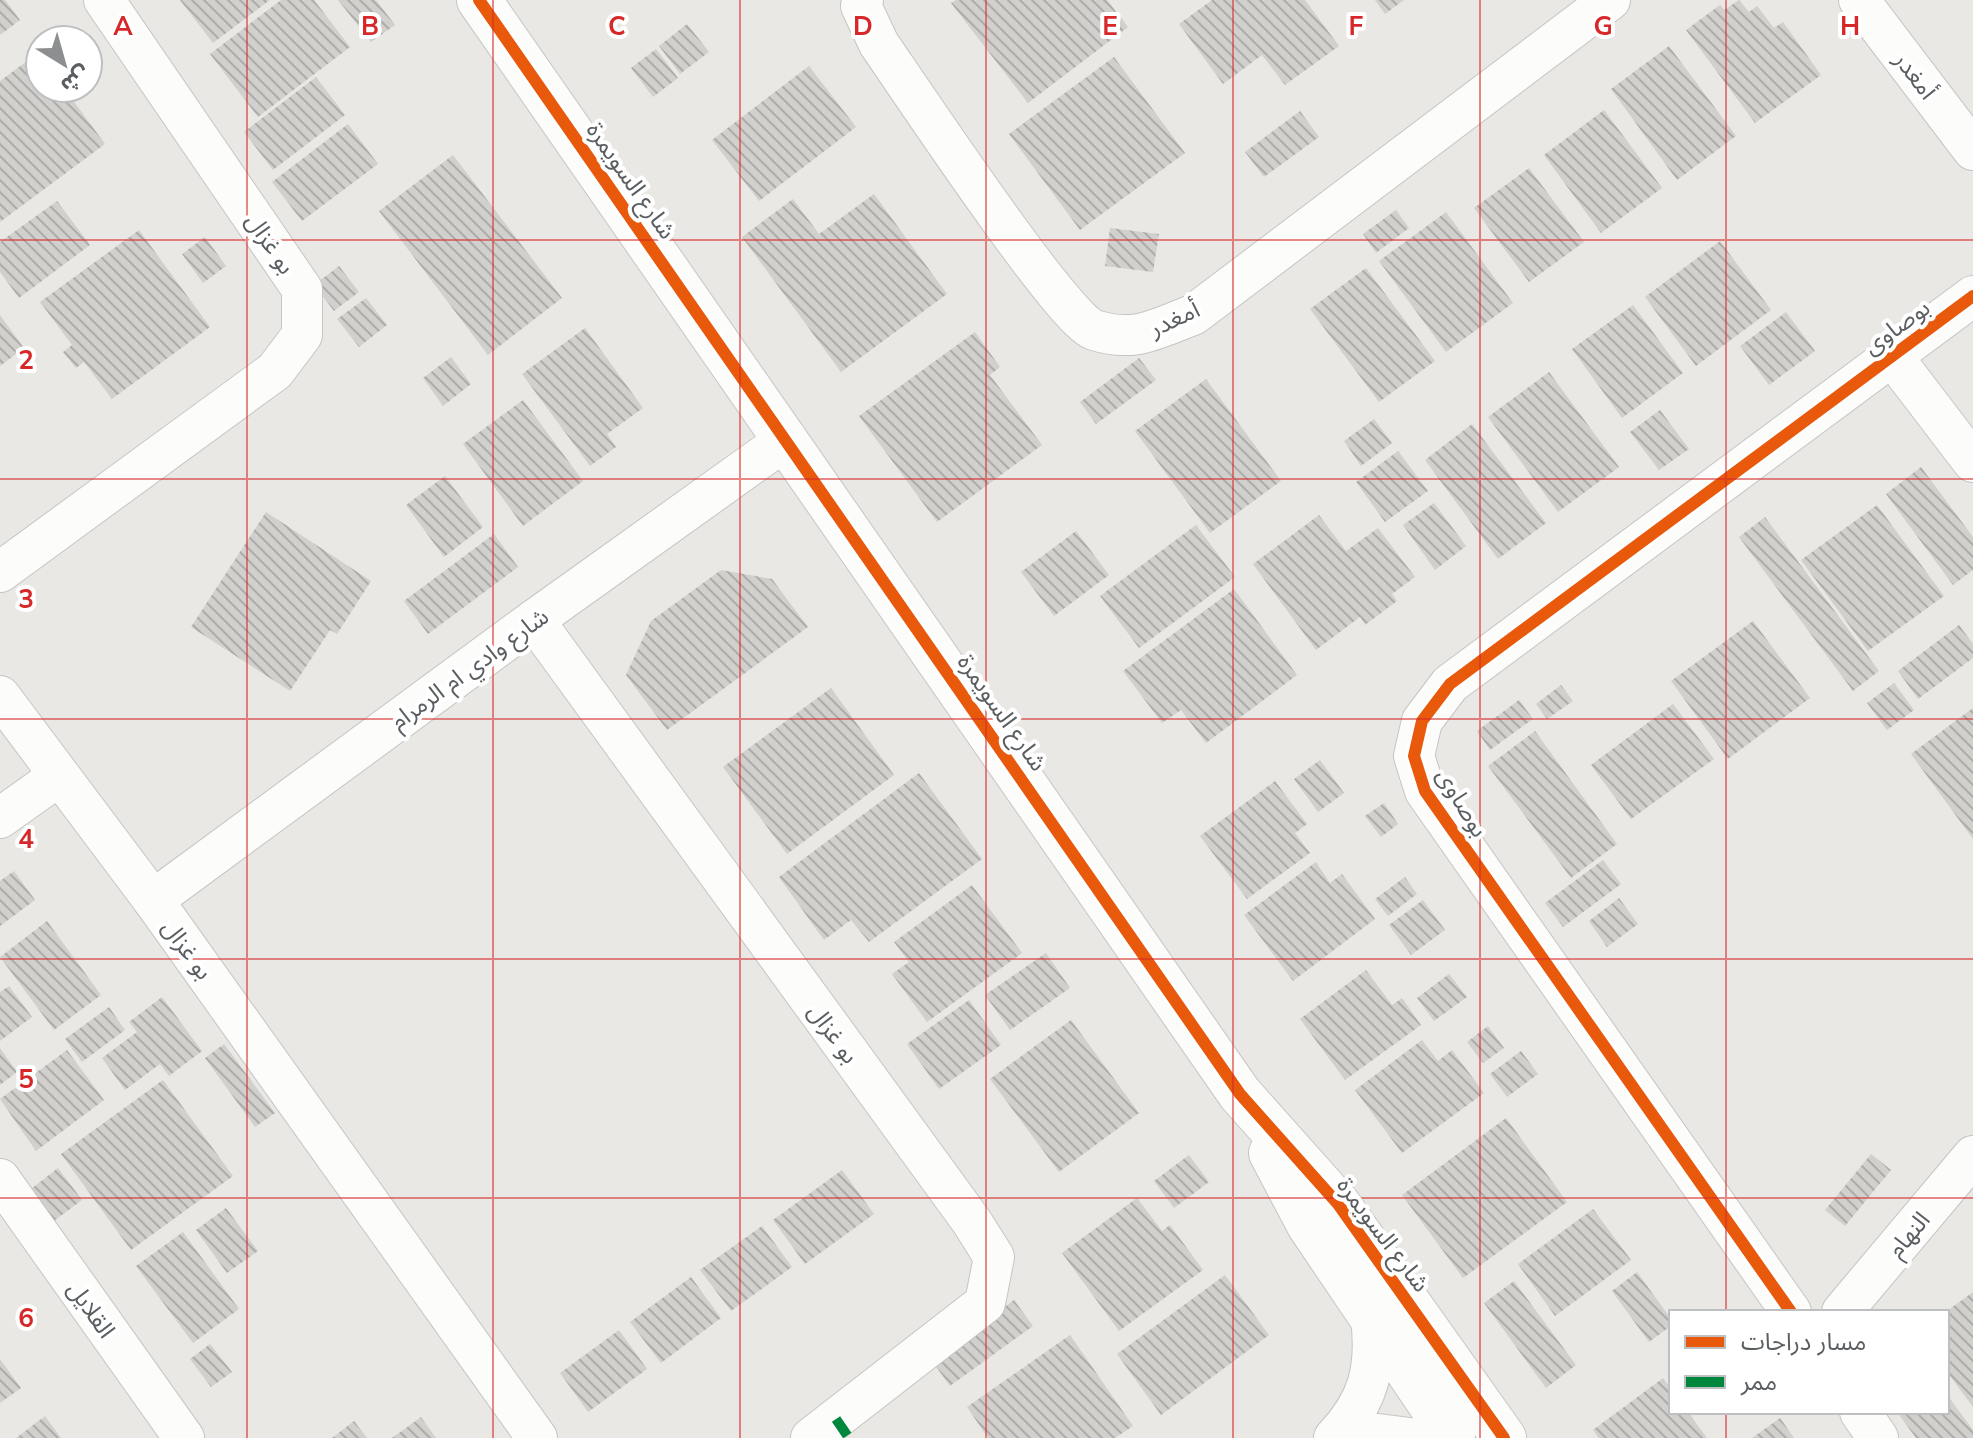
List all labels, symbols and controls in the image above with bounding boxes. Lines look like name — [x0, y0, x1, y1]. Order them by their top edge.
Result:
text: A — [113, 9, 133, 42]
text: B — [361, 9, 379, 42]
text: C — [608, 9, 626, 42]
text: D — [853, 9, 873, 42]
text: E — [1102, 9, 1118, 42]
text: F — [1349, 9, 1364, 42]
text: G — [1593, 9, 1613, 42]
text: H — [1840, 9, 1860, 42]
north arrow — [24, 24, 104, 104]
street label: أمغدر — [1888, 44, 1944, 105]
text: ش — [56, 60, 96, 100]
street label: شارع السويمرة — [578, 116, 683, 246]
street label: بو غزال — [240, 207, 302, 279]
street label: بوصاوى — [1857, 292, 1935, 360]
street label: أمغدر — [1143, 293, 1204, 343]
text: 2 — [18, 343, 34, 376]
text: 3 — [18, 582, 34, 615]
street label: شارع وادي ام الرمرام — [384, 601, 557, 739]
street label: شارع السويمرة — [949, 648, 1054, 778]
street label: بوصاوى — [1431, 762, 1495, 842]
text: 4 — [18, 822, 34, 855]
street label: بو غزال — [156, 913, 220, 985]
street label: بو غزال — [802, 997, 866, 1069]
text: 5 — [18, 1062, 34, 1095]
street label: شارع السويمرة — [1329, 1171, 1437, 1299]
street label: النهام — [1880, 1205, 1939, 1266]
street label: القلايل — [62, 1275, 122, 1343]
text: 6 — [18, 1301, 34, 1334]
legend — [1669, 1310, 1949, 1414]
text: مسار دراجات — [1741, 1326, 1866, 1356]
text: ممر — [1740, 1366, 1777, 1396]

